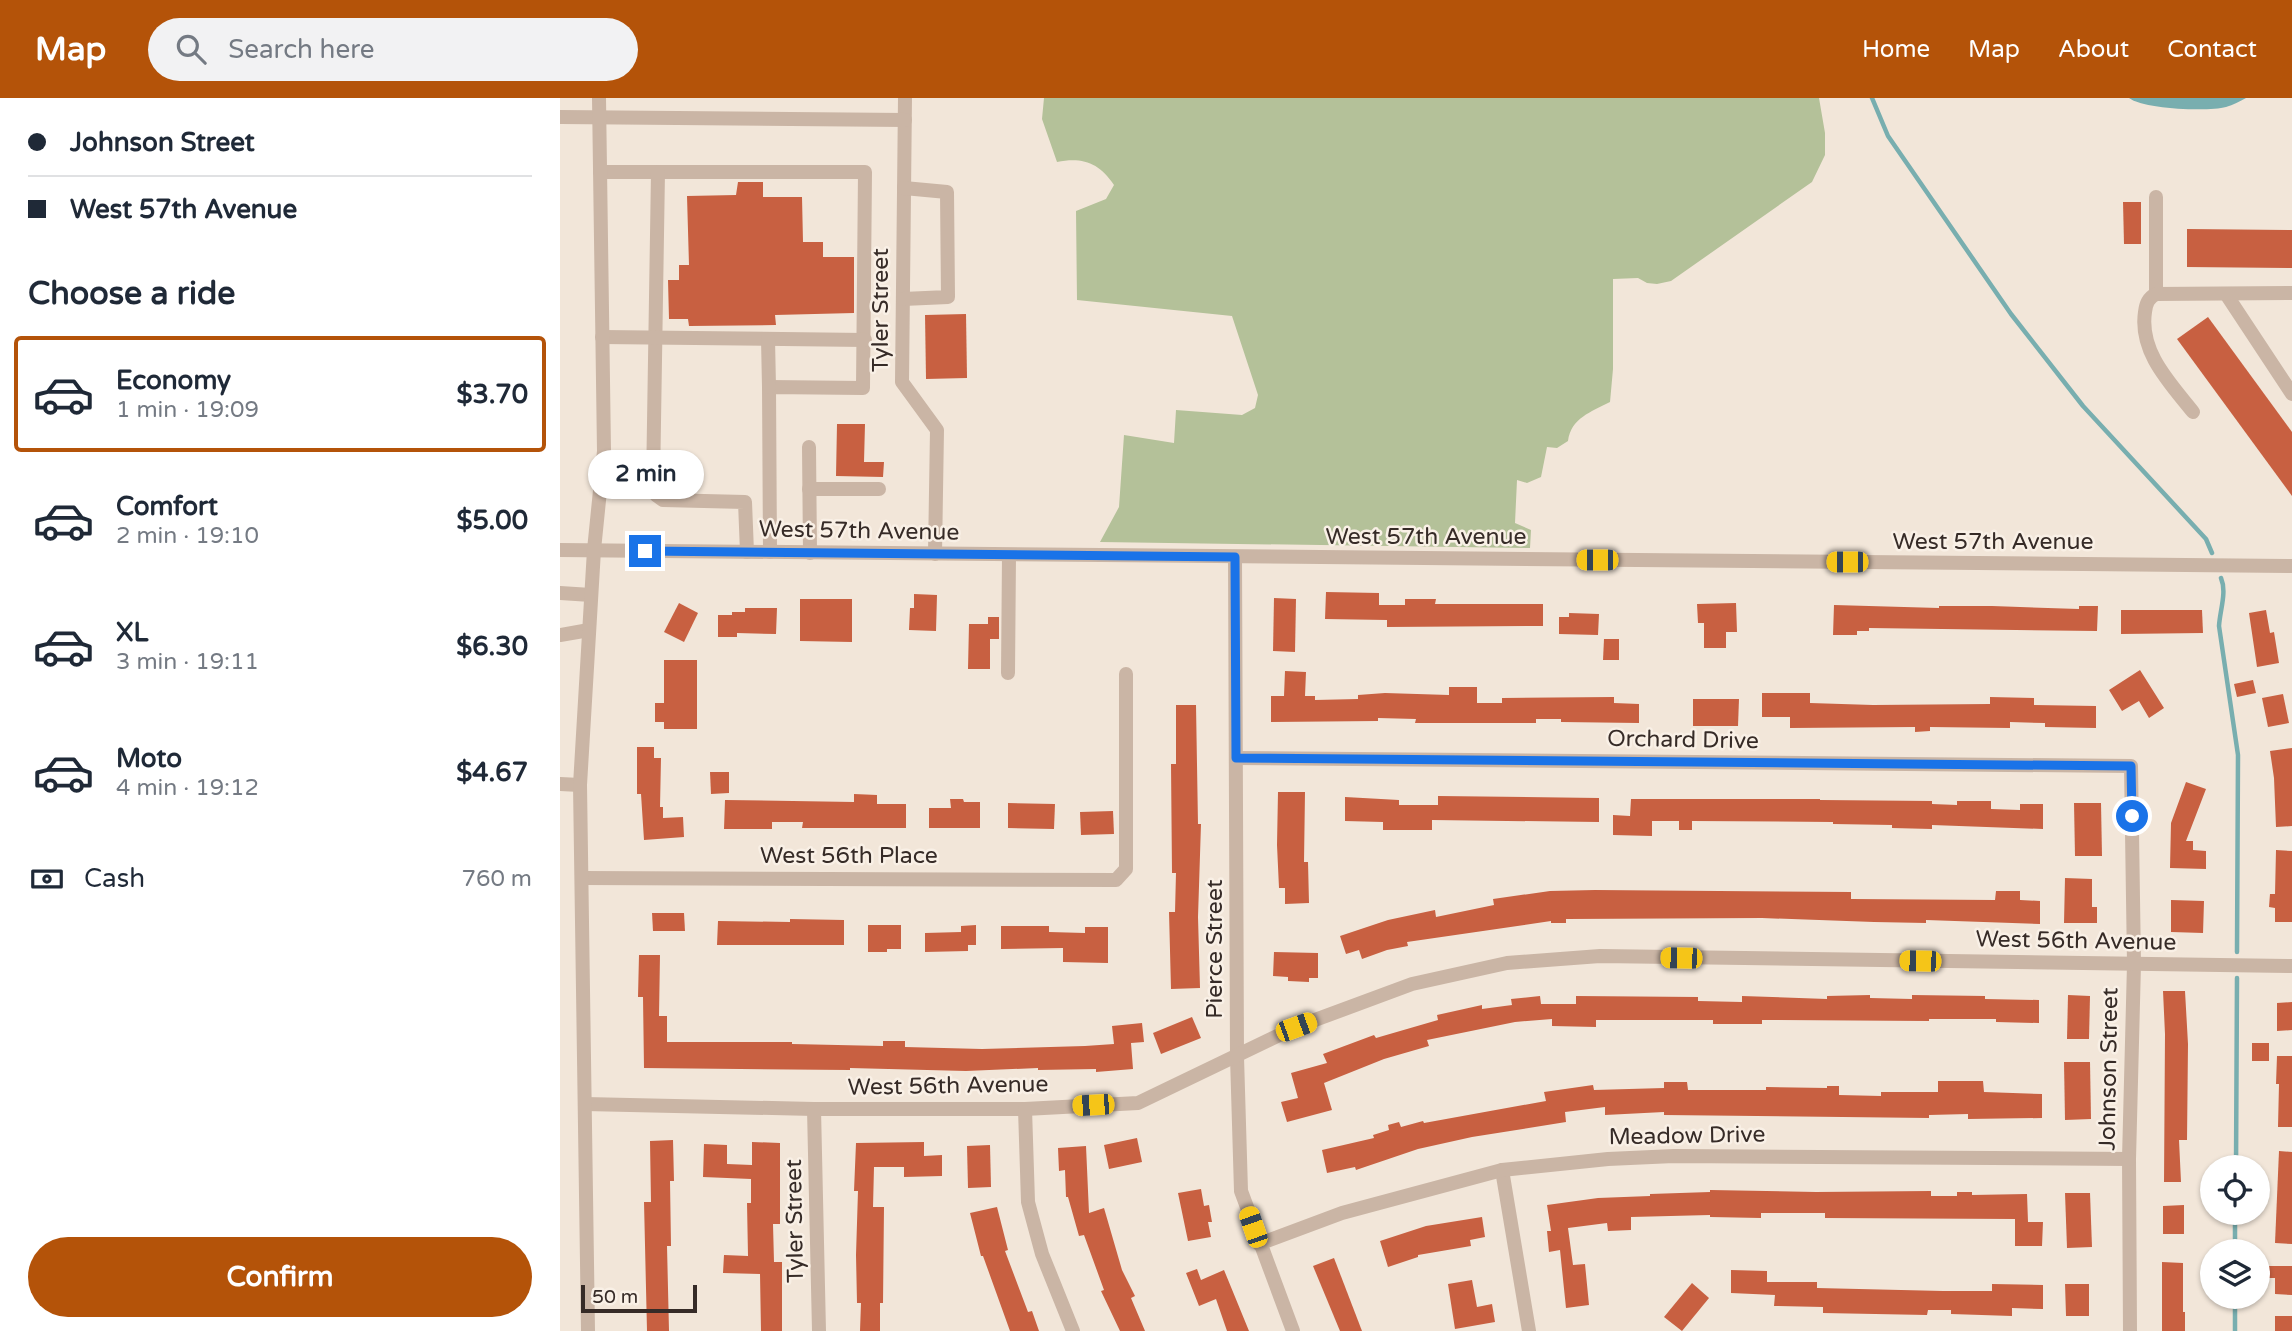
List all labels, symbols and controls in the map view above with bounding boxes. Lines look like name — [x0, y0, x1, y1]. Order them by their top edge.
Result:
search box — [148, 18, 638, 81]
text: Map — [35, 30, 106, 69]
icon: search — [172, 30, 210, 68]
text: Search here — [228, 34, 374, 65]
text: Home — [1862, 35, 1930, 64]
text: Map — [1968, 35, 2020, 64]
text: About — [2058, 35, 2129, 64]
text: Contact — [2167, 35, 2257, 64]
text: Johnson Street — [70, 127, 255, 158]
text: West 57th Avenue — [70, 194, 297, 225]
street label: Tyler Street — [867, 248, 895, 372]
text: Choose a ride — [28, 275, 235, 313]
icon: car — [32, 363, 95, 426]
text: Economy — [116, 365, 231, 396]
text: $3.70 — [456, 379, 528, 410]
text: 1 min · 19:09 — [116, 396, 259, 424]
callout: 2 min — [587, 449, 703, 498]
text: 2 min — [615, 460, 677, 488]
icon: car — [32, 489, 95, 552]
text: Comfort — [116, 491, 218, 522]
text: $5.00 — [456, 505, 528, 536]
street label: West 57th Avenue — [758, 515, 960, 547]
text: 2 min · 19:10 — [116, 522, 259, 550]
street label: West 57th Avenue — [1326, 523, 1526, 551]
street label: West 57th Avenue — [1893, 528, 2093, 556]
route end — [629, 535, 661, 567]
car — [1577, 550, 1619, 571]
car — [1827, 552, 1869, 573]
icon: car — [32, 615, 95, 678]
text: XL — [116, 617, 148, 648]
text: $6.30 — [456, 631, 528, 662]
text: 3 min · 19:11 — [116, 648, 259, 676]
street label: Orchard Drive — [1607, 725, 1759, 755]
icon: car — [32, 741, 95, 804]
text: Moto — [116, 743, 182, 774]
text: $4.67 — [456, 757, 528, 788]
text: 4 min · 19:12 — [116, 774, 259, 802]
route start — [2116, 800, 2148, 832]
street label: West 56th Place — [760, 842, 938, 870]
icon: cash — [28, 860, 66, 898]
text: Cash — [84, 863, 145, 894]
text: 760 m — [462, 865, 532, 893]
street label: Pierce Street — [1201, 879, 1229, 1019]
street label: West 56th Avenue — [1975, 925, 2177, 957]
car — [1660, 947, 1703, 969]
car — [1899, 950, 1942, 972]
street label: Johnson Street — [2094, 987, 2124, 1151]
car — [1273, 1010, 1320, 1044]
street label: West 56th Avenue — [847, 1070, 1049, 1102]
car — [1072, 1093, 1115, 1117]
street label: Meadow Drive — [1608, 1121, 1766, 1151]
map controls — [2200, 1155, 2270, 1309]
button: locate — [2200, 1155, 2270, 1225]
street label: Tyler Street — [780, 1159, 810, 1283]
car — [1237, 1204, 1270, 1250]
button: Confirm — [28, 1237, 532, 1317]
button: layers — [2200, 1239, 2270, 1309]
scale bar — [581, 1282, 696, 1314]
text: 50 m — [592, 1286, 638, 1308]

